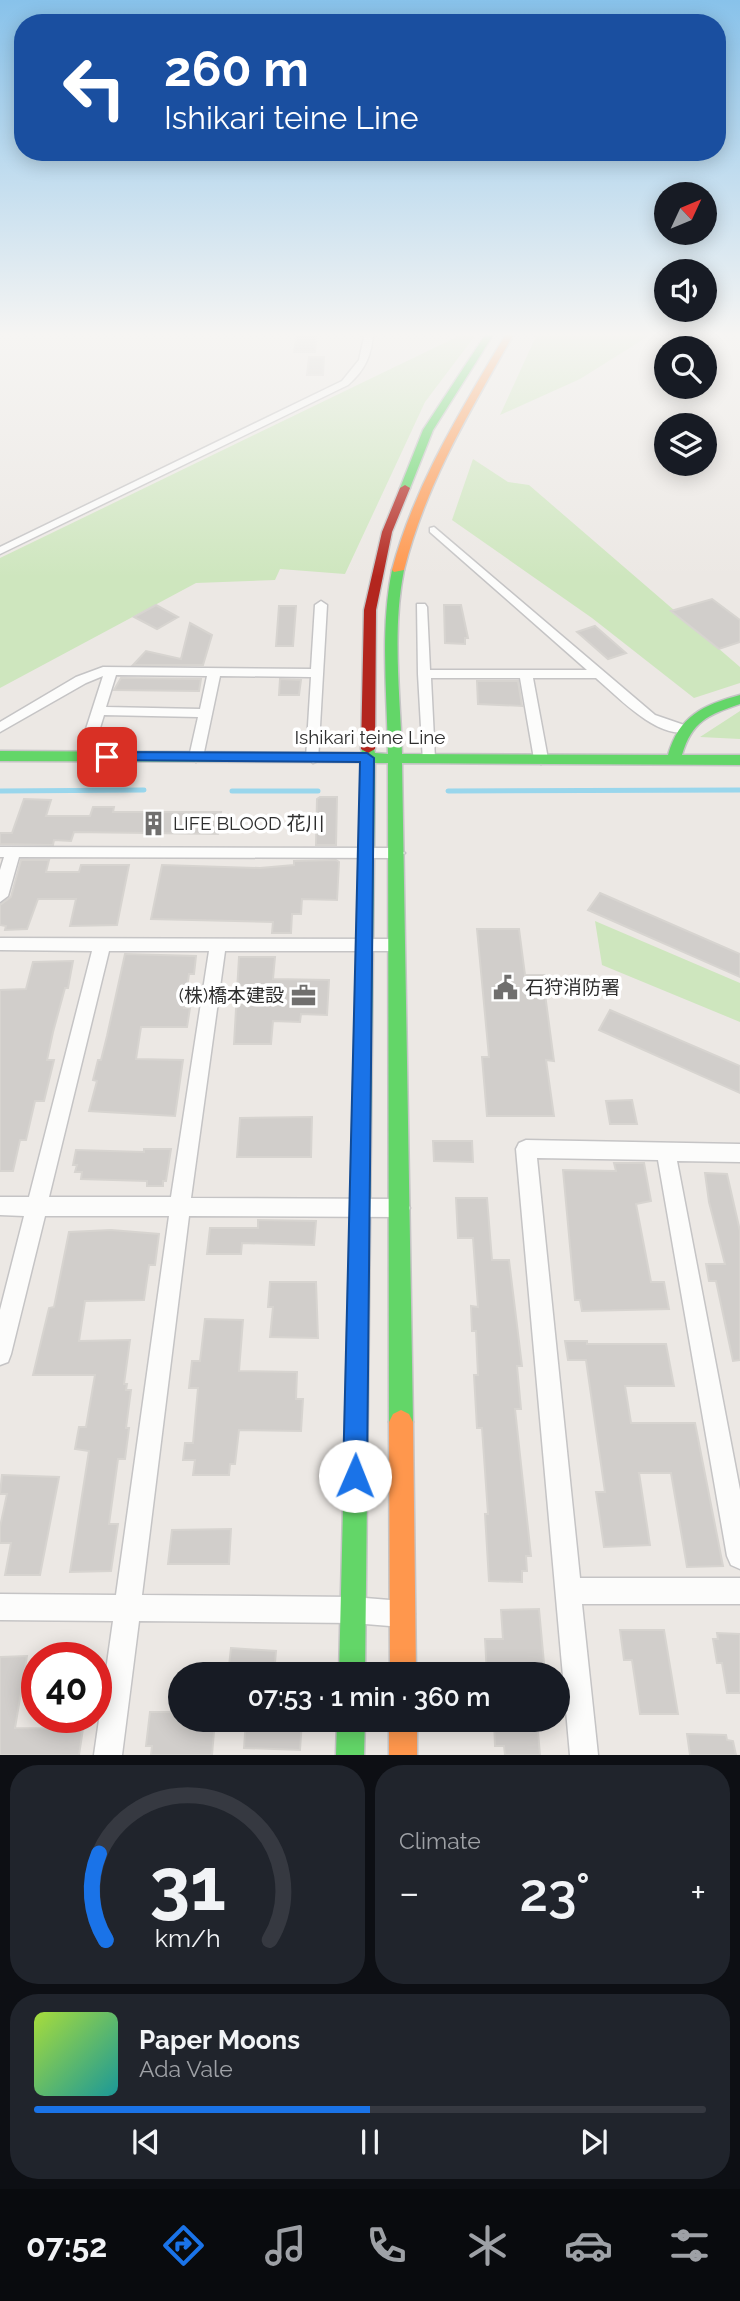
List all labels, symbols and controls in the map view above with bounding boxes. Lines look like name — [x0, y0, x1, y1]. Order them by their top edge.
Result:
text: 260 m — [164, 40, 309, 97]
icon: left — [49, 42, 140, 133]
text: Ishikari teine Line — [164, 99, 418, 136]
north arrow — [654, 182, 718, 245]
map controls — [654, 182, 717, 476]
button: sound — [654, 259, 717, 322]
button: search — [654, 336, 717, 399]
button: layers — [654, 413, 717, 476]
street label: Ishikari teine Line — [294, 726, 446, 748]
pin — [77, 727, 137, 787]
icon: arrive — [88, 738, 126, 776]
building icon: LIFE BLOOD 花川 — [139, 809, 167, 837]
place label: LIFE BLOOD 花川 — [173, 812, 325, 834]
public building icon: 石狩消防署 — [491, 973, 519, 1001]
place label: 石狩消防署 — [525, 976, 620, 998]
office icon: (株)橋本建設 — [290, 981, 318, 1009]
place label: (株)橋本建設 — [179, 984, 284, 1006]
position arrow — [318, 1439, 392, 1513]
speed limit sign: 40 — [21, 1642, 112, 1733]
text: 07:53 · 1 min · 360 m — [248, 1682, 490, 1712]
text: Climate — [399, 1827, 481, 1854]
text: 31 — [149, 1843, 226, 1928]
text: 23° — [520, 1862, 590, 1923]
text: − — [399, 1870, 419, 1915]
text: + — [690, 1870, 706, 1915]
text: km/h — [155, 1923, 220, 1953]
text: Paper Moons — [139, 2025, 300, 2055]
text: Ada Vale — [139, 2055, 233, 2082]
icon: previous — [127, 2123, 165, 2161]
icon: pause — [351, 2123, 389, 2161]
icon: next — [575, 2123, 613, 2161]
icon: directions — [159, 2221, 208, 2270]
icon: music — [261, 2221, 310, 2270]
icon: phone — [362, 2221, 411, 2270]
icon: climate — [463, 2221, 512, 2270]
icon: car — [564, 2221, 613, 2270]
icon: filters — [665, 2221, 714, 2270]
text: 07:52 — [26, 2227, 107, 2264]

